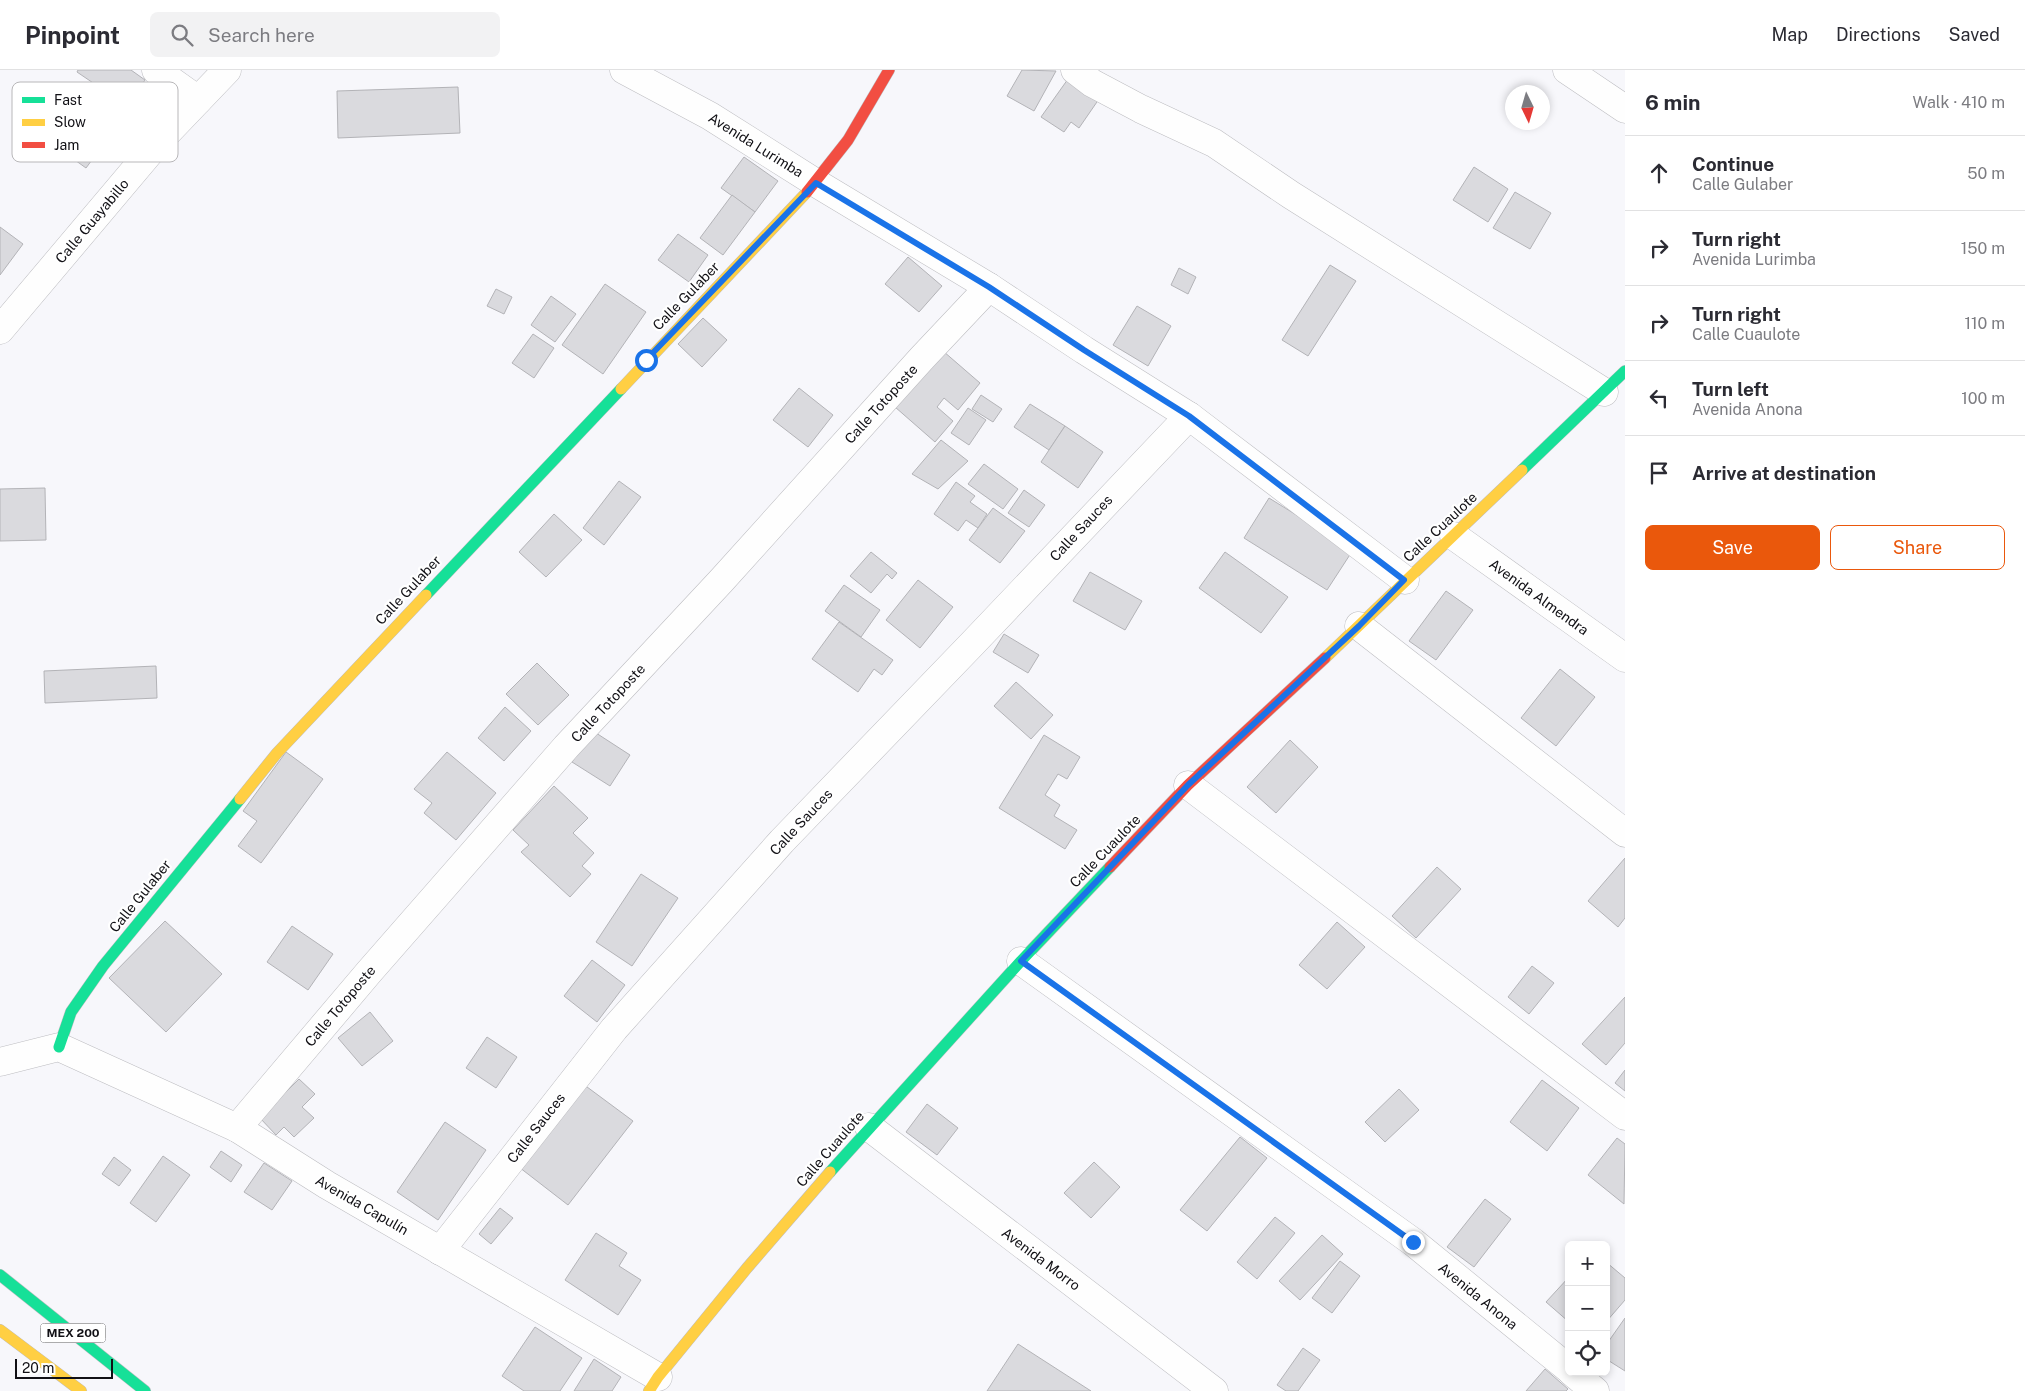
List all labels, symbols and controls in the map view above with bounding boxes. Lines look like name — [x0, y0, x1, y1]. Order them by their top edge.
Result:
search box — [150, 12, 500, 57]
text: Pinpoint — [25, 21, 120, 49]
icon: search — [168, 21, 196, 49]
text: Search here — [208, 24, 315, 46]
text: Map — [1771, 24, 1808, 45]
text: Directions — [1836, 24, 1921, 45]
text: Saved — [1949, 24, 2000, 45]
legend — [12, 82, 178, 162]
north arrow — [1505, 85, 1550, 130]
text: 6 min — [1645, 90, 1701, 115]
text: Fast — [54, 92, 82, 108]
text: Walk · 410 m — [1912, 93, 2005, 112]
street label: Avenida Lurimba — [706, 109, 806, 181]
text: Slow — [54, 114, 86, 130]
text: Jam — [54, 137, 79, 153]
text: Continue — [1692, 153, 1774, 175]
icon: ahead — [1645, 159, 1673, 187]
text: 50 m — [1967, 164, 2005, 183]
text: Calle Gulaber — [1692, 175, 1793, 194]
street label: Calle Guayabillo — [52, 176, 132, 266]
text: Turn right — [1692, 228, 1781, 250]
icon: right — [1645, 234, 1673, 262]
text: 150 m — [1961, 239, 2005, 258]
text: Avenida Lurimba — [1692, 250, 1816, 269]
street label: Calle Gulaber — [649, 259, 723, 333]
text: Turn right — [1692, 303, 1781, 325]
icon: right — [1645, 309, 1673, 337]
text: 110 m — [1964, 314, 2005, 333]
text: Calle Cuaulote — [1692, 325, 1800, 344]
route start — [635, 349, 658, 372]
street label: Calle Totoposte — [841, 361, 921, 447]
text: Turn left — [1692, 378, 1769, 400]
icon: left — [1645, 384, 1673, 412]
text: 100 m — [1961, 389, 2005, 408]
text: Avenida Anona — [1692, 400, 1803, 419]
icon: arrive — [1645, 459, 1673, 487]
text: Arrive at destination — [1692, 462, 1876, 484]
street label: Calle Cuaulote — [1400, 489, 1480, 565]
street label: Calle Sauces — [1046, 492, 1116, 564]
button: Save — [1645, 525, 1820, 570]
button: Share — [1830, 525, 2005, 570]
street label: Calle Gulaber — [372, 552, 444, 628]
street label: Avenida Almendra — [1486, 556, 1592, 638]
street label: Calle Totoposte — [568, 661, 648, 745]
street label: Calle Sauces — [766, 786, 836, 858]
street label: Calle Cuaulote — [1066, 811, 1144, 891]
street label: Calle Gulaber — [106, 857, 174, 935]
street label: Calle Totoposte — [301, 962, 379, 1050]
street label: Calle Sauces — [504, 1090, 568, 1166]
street label: Calle Cuaulote — [793, 1108, 867, 1190]
street label: Avenida Capulín — [313, 1172, 411, 1238]
street label: Avenida Morro — [999, 1224, 1083, 1294]
route end — [1402, 1231, 1425, 1254]
map controls — [1565, 1241, 1610, 1376]
button: + — [1565, 1241, 1610, 1286]
street label: Avenida Anona — [1435, 1259, 1521, 1333]
button: − — [1565, 1286, 1610, 1331]
road number: MEX 200 — [40, 1324, 106, 1342]
button: locate — [1565, 1331, 1610, 1376]
scale bar — [15, 1356, 112, 1379]
text: 20 m — [22, 1360, 54, 1376]

